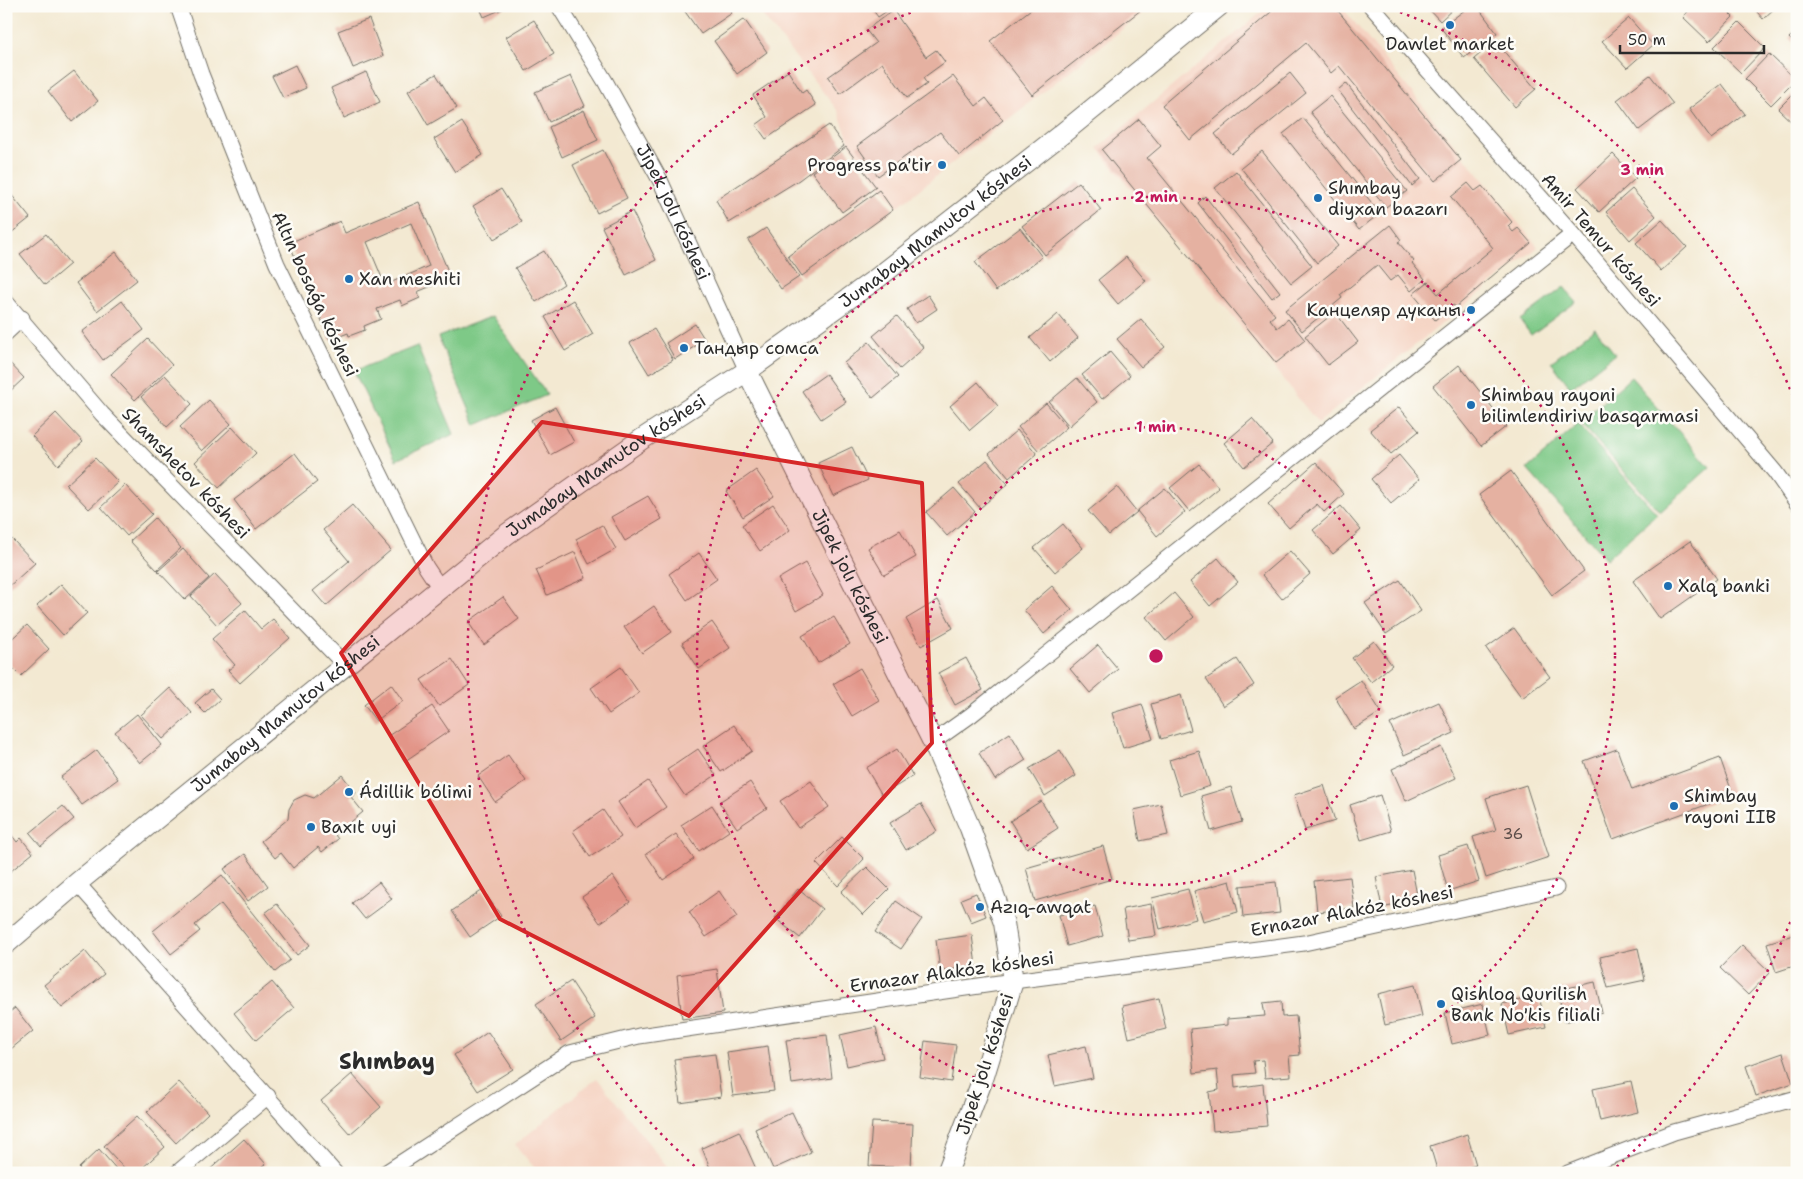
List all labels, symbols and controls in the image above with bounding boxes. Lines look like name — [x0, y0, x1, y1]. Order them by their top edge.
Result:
marker: Dawlet market — [1444, 19, 1456, 31]
scale bar — [1620, 22, 1764, 54]
text: 50 m — [1628, 30, 1666, 50]
place label: Dawlet market — [1385, 32, 1515, 56]
street label: Jipek jolı kóshesi — [630, 140, 716, 284]
street label: Jumabay Mamutov kóshesi — [834, 150, 1037, 313]
place label: Progress pa'tir — [807, 153, 932, 177]
marker: Progress pa'tir — [936, 159, 948, 171]
text: 3 min — [1620, 160, 1664, 180]
street label: Amir Temur kóshesi — [1536, 168, 1666, 312]
place label: Shımbay diyxan bazarı — [1328, 176, 1448, 221]
text: 2 min — [1134, 187, 1178, 207]
marker: Shımbay diyxan bazarı — [1312, 192, 1324, 204]
street label: Altın bosaǵa kóshesi — [266, 207, 364, 381]
place label: Xan meshiti — [359, 267, 461, 291]
marker: Xan meshiti — [343, 273, 355, 285]
place label: Канцеляр дүканы — [1307, 298, 1461, 322]
marker: Канцеляр дүканы — [1465, 304, 1477, 316]
place label: Тандыр сомса — [694, 336, 819, 360]
marker: Тандыр сомса — [678, 342, 690, 354]
place label: Shimbay rayoni bilimlendiriw basqarmasi — [1481, 383, 1699, 428]
street label: Jumabay Mamutov kóshesi — [502, 389, 711, 543]
marker: Shimbay rayoni bilimlendiriw basqarmasi — [1465, 399, 1477, 411]
street label: Shamshetov kóshesi — [117, 402, 255, 544]
text: 1 min — [1136, 417, 1176, 437]
street label: Jipek jolı kóshesi — [806, 505, 894, 648]
place label: Xalq banki — [1678, 574, 1770, 598]
marker: Xalq banki — [1662, 580, 1674, 592]
street label: Jumabay Mamutov kóshesi — [186, 630, 385, 798]
centre of rings — [1147, 647, 1165, 665]
place label: Ádillik bólimi — [359, 780, 472, 804]
place label: Shimbay rayoni IIB — [1684, 784, 1776, 829]
marker: Ádillik bólimi — [343, 786, 355, 798]
marker: Shimbay rayoni IIB — [1668, 800, 1680, 812]
place label: Baxıt uyi — [321, 815, 397, 839]
marker: Baxıt uyi — [305, 821, 317, 833]
house number: 36 — [1503, 824, 1523, 844]
street label: Ernazar Alakóz kóshesi — [1249, 880, 1455, 942]
place label: Azıq-awqat — [990, 895, 1091, 919]
marker: Azıq-awqat — [974, 901, 986, 913]
street label: Ernazar Alakóz kóshesi — [848, 946, 1056, 998]
place label: Qishloq Qurilish Bank No'kis filiali — [1451, 982, 1601, 1027]
street label: Jipek jolı kóshesi — [951, 990, 1019, 1138]
marker: Qishloq Qurilish Bank No'kis filiali — [1435, 998, 1447, 1010]
district label: Shımbay — [339, 1047, 435, 1076]

